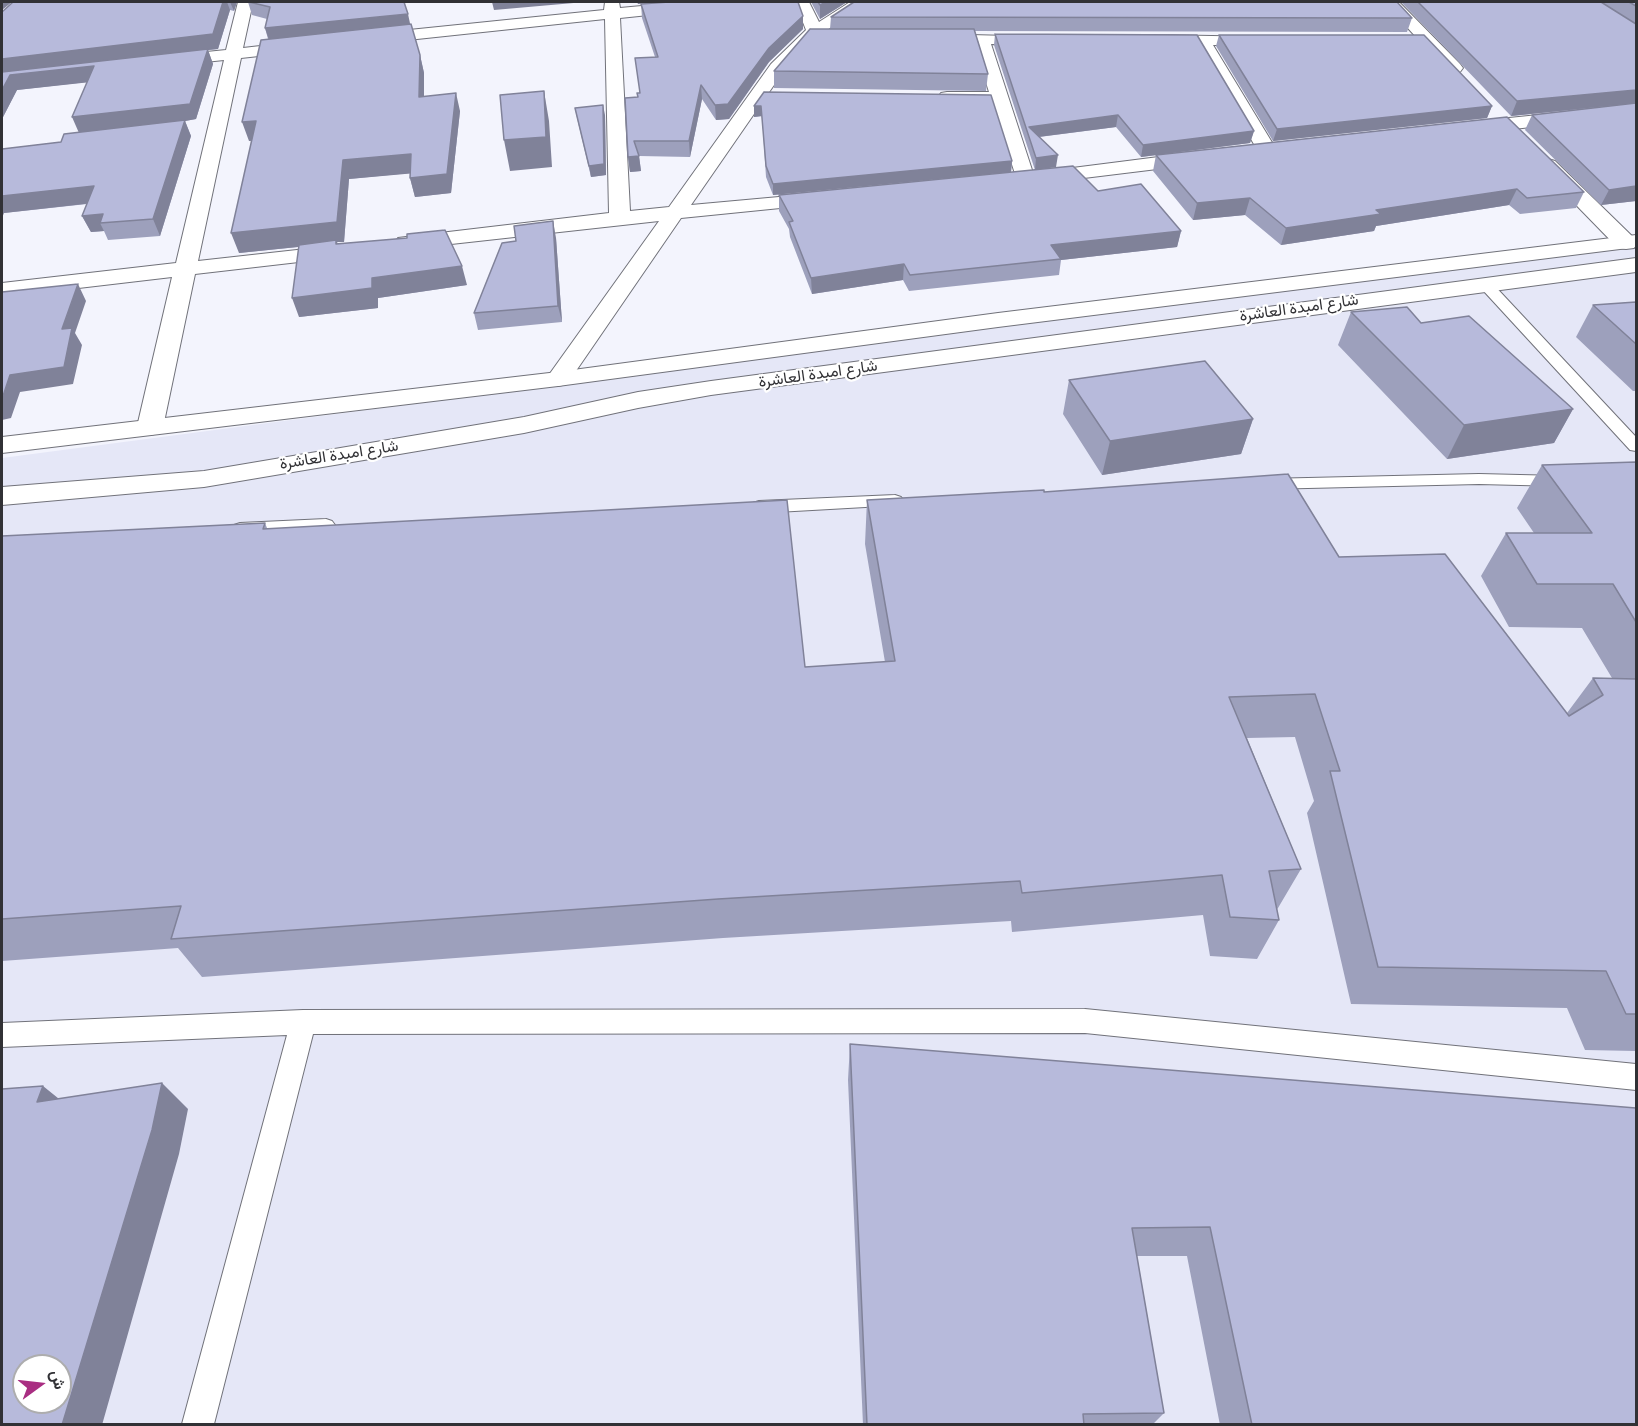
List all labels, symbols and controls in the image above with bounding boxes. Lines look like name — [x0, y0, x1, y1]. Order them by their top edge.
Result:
street label: شارع امبدة العاشرة — [1238, 290, 1360, 326]
street label: شارع امبدة العاشرة — [757, 356, 879, 392]
street label: شارع امبدة العاشرة — [278, 436, 400, 474]
north arrow — [12, 1354, 72, 1414]
text: ش — [46, 1368, 70, 1391]

